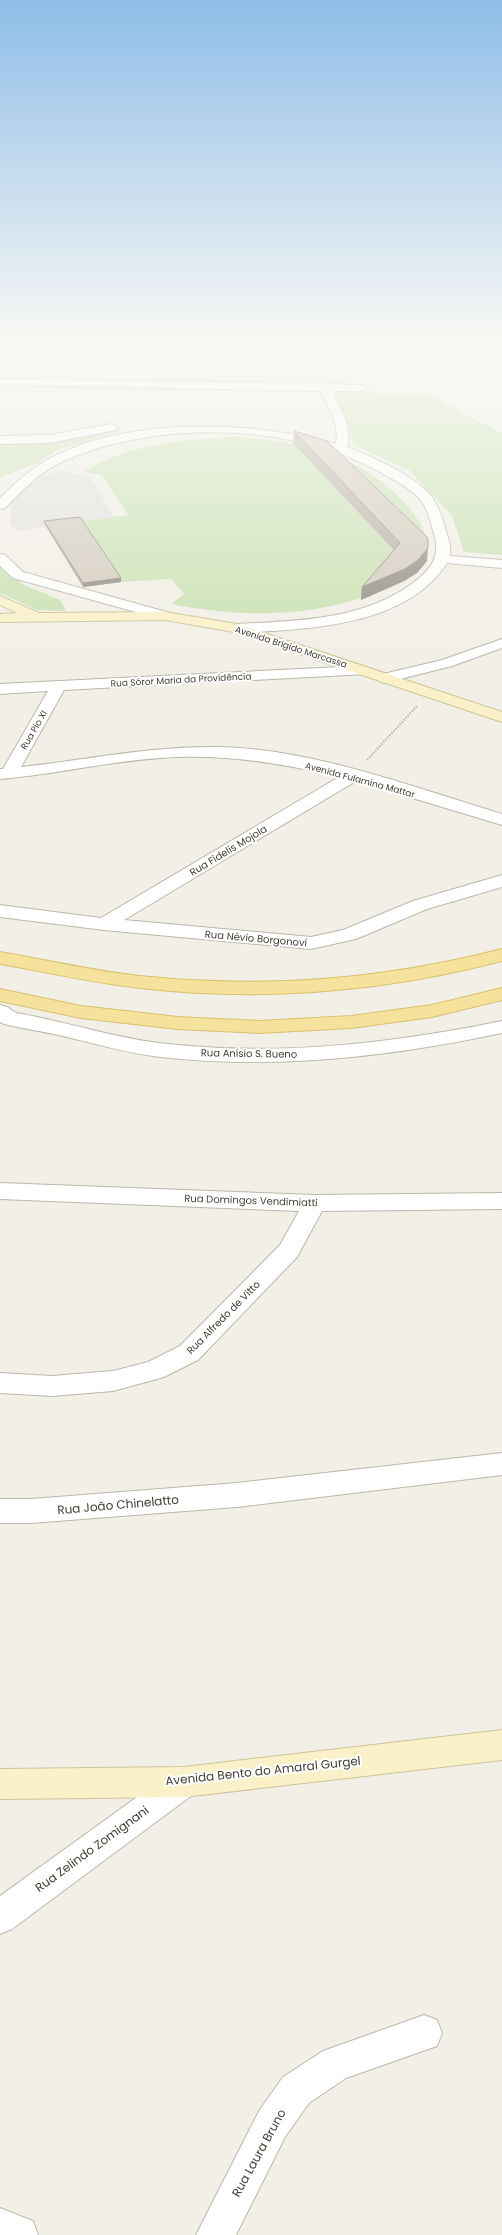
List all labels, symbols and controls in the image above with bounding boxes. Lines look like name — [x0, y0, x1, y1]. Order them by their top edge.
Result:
street label: Avenida Brígido Marcassa — [233, 623, 349, 671]
street label: Rua Sóror Maria da Providência — [110, 670, 252, 690]
street label: Rua Pio XI — [18, 708, 50, 752]
street label: Avenida Fulamina Mattar — [304, 760, 417, 801]
street label: Rua Fidelis Mojola — [187, 821, 270, 880]
street label: Rua Névio Borgonovi — [204, 927, 308, 950]
street label: Rua Anísio S. Bueno — [201, 1045, 297, 1062]
street label: Rua Domingos Vendimiatti — [184, 1191, 318, 1210]
street label: Rua Alfredo de Vitto — [183, 1277, 264, 1358]
street label: Rua João Chinelatto — [57, 1491, 180, 1518]
street label: Avenida Bento do Amaral Gurgel — [164, 1752, 362, 1789]
street label: Rua Zelindo Zomignani — [31, 1801, 152, 1896]
street label: Rua Laura Bruno — [227, 2106, 290, 2200]

